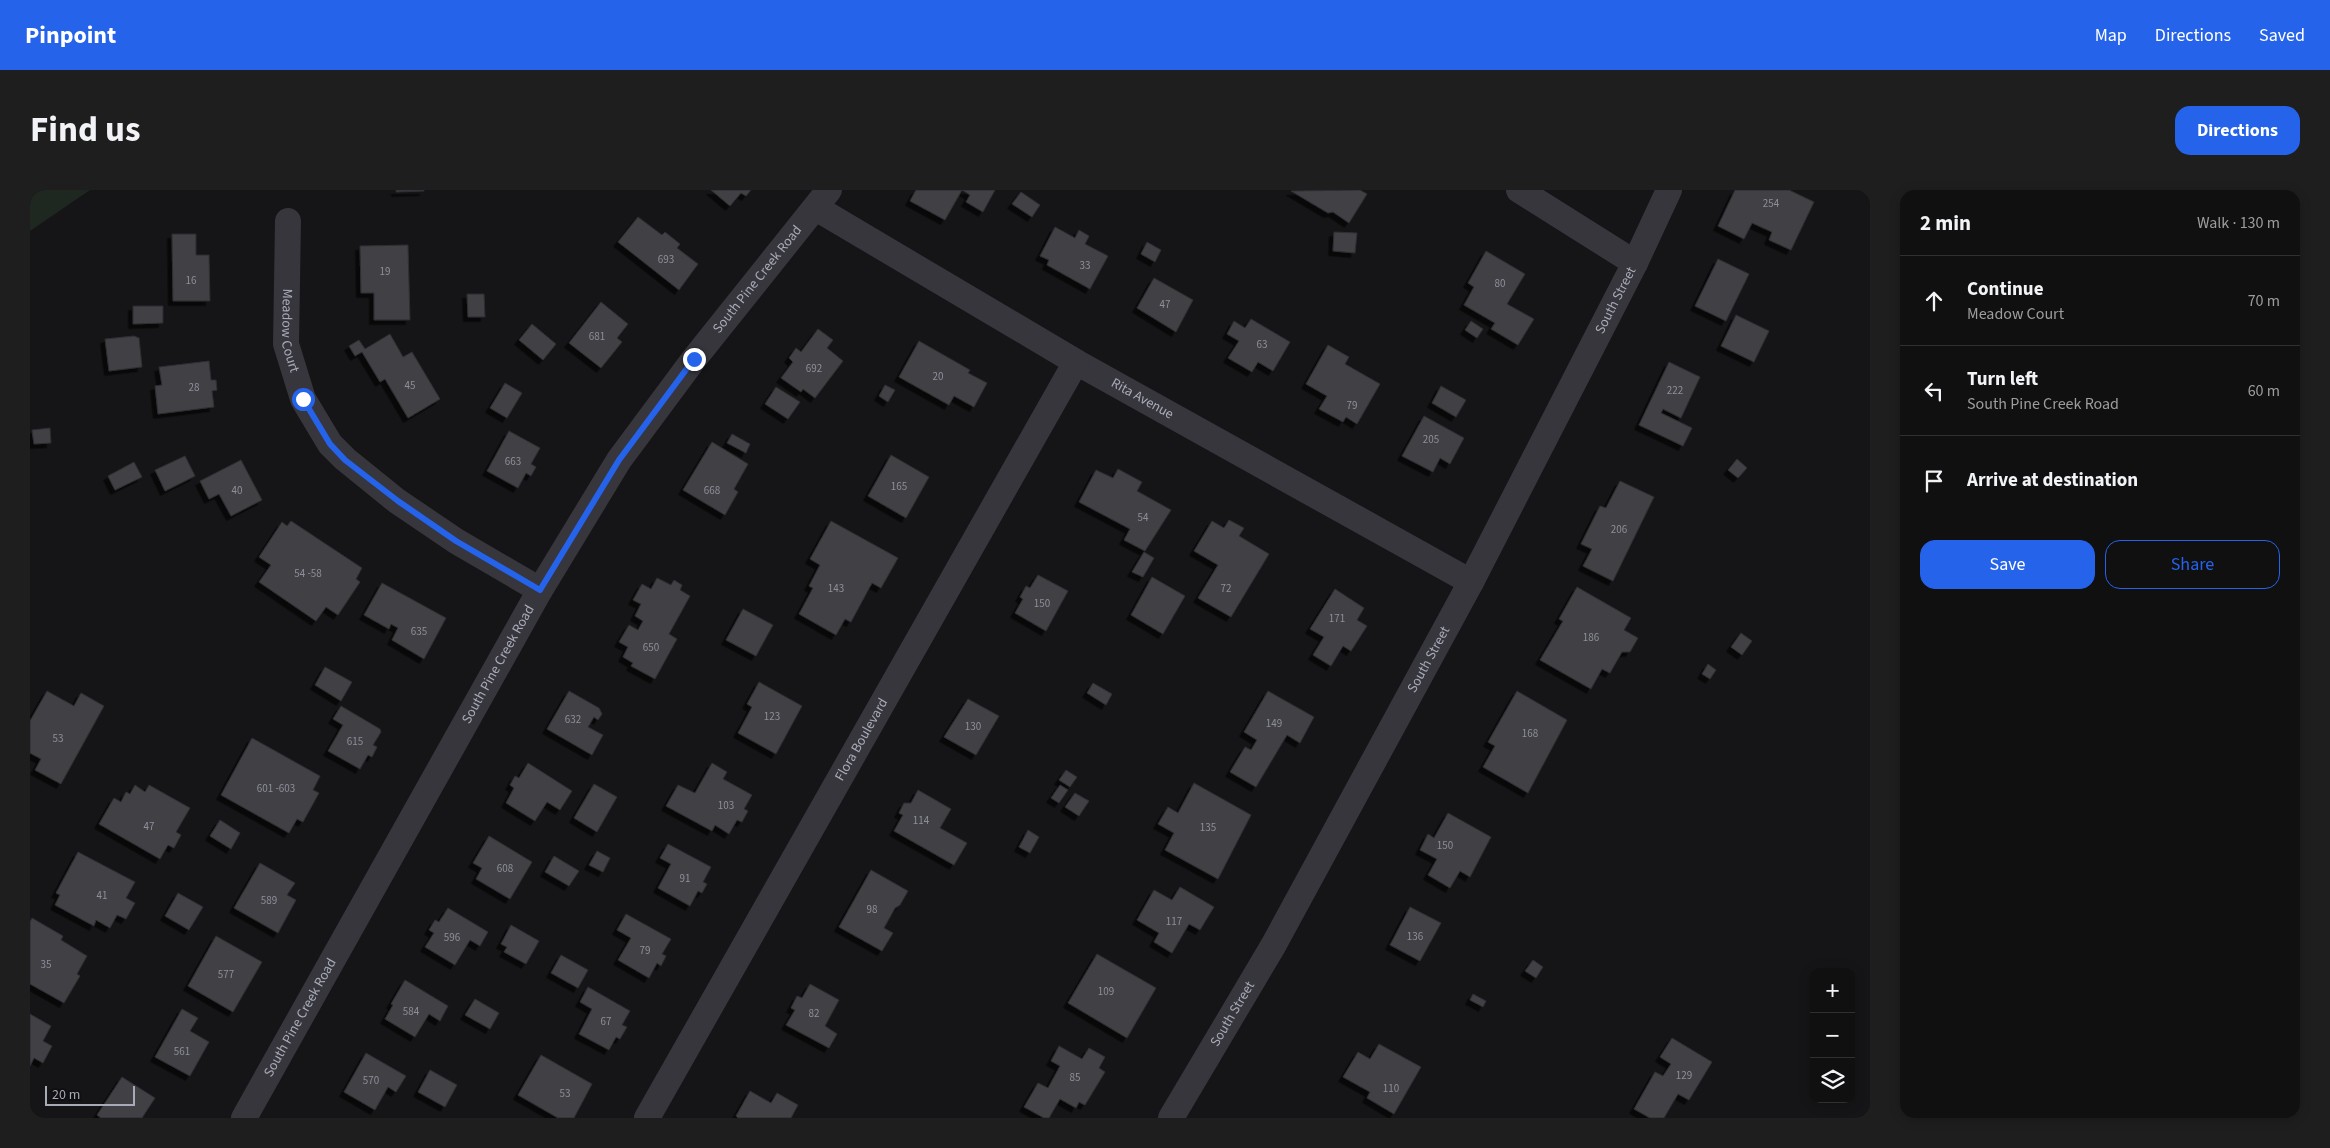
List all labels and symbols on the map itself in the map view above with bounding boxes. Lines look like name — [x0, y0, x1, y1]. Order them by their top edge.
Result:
house number: 254 — [1763, 196, 1780, 211]
street label: South Pine Creek Road — [708, 221, 807, 338]
house number: 693 — [658, 252, 674, 267]
house number: 33 — [1080, 258, 1090, 273]
street label: South Street — [1590, 263, 1641, 337]
house number: 19 — [380, 264, 390, 279]
house number: 16 — [186, 273, 197, 288]
house number: 80 — [1495, 276, 1505, 291]
street label: Meadow Court — [275, 288, 304, 375]
house number: 47 — [1160, 297, 1170, 312]
house number: 681 — [589, 329, 605, 344]
house number: 63 — [1257, 337, 1267, 352]
route end — [683, 348, 706, 371]
house number: 692 — [806, 361, 822, 376]
house number: 20 — [933, 369, 943, 384]
street label: Rita Avenue — [1107, 373, 1177, 424]
house number: 45 — [405, 378, 415, 393]
house number: 28 — [189, 380, 200, 395]
house number: 222 — [1667, 383, 1683, 398]
route start — [292, 388, 315, 411]
house number: 79 — [1347, 398, 1357, 413]
house number: 205 — [1423, 432, 1439, 447]
house number: 663 — [505, 454, 521, 469]
house number: 165 — [891, 479, 907, 494]
house number: 40 — [232, 483, 242, 498]
house number: 668 — [704, 483, 721, 498]
house number: 54 — [1138, 510, 1149, 525]
house number: 206 — [1611, 522, 1628, 537]
house number: 54 -58 — [294, 566, 322, 581]
house number: 143 — [828, 581, 844, 596]
house number: 72 — [1221, 581, 1231, 596]
house number: 150 — [1034, 596, 1050, 611]
street label: South Pine Creek Road — [457, 601, 540, 727]
house number: 171 — [1329, 611, 1345, 626]
street label: South Street — [1403, 623, 1455, 696]
house number: 635 — [411, 624, 427, 639]
house number: 186 — [1583, 630, 1600, 645]
house number: 650 — [643, 640, 659, 655]
street label: Flora Boulevard — [830, 695, 893, 785]
house number: 123 — [764, 709, 780, 724]
house number: 632 — [565, 712, 581, 727]
house number: 149 — [1266, 716, 1282, 731]
house number: 130 — [965, 719, 981, 734]
house number: 168 — [1522, 726, 1539, 741]
house number: 53 — [53, 731, 63, 746]
house number: 615 — [347, 734, 363, 749]
house number: 601 -603 — [257, 781, 295, 796]
house number: 103 — [718, 798, 734, 813]
house number: 114 — [913, 813, 930, 828]
house number: 47 — [144, 819, 154, 834]
house number: 135 — [1200, 820, 1216, 835]
house number: 150 — [1437, 838, 1453, 853]
house number: 608 — [497, 861, 514, 876]
house number: 91 — [680, 871, 690, 886]
house number: 41 — [97, 888, 107, 903]
house number: 589 — [261, 893, 277, 908]
house number: 98 — [867, 902, 878, 917]
house number: 117 — [1166, 914, 1182, 929]
house number: 136 — [1407, 929, 1424, 944]
house number: 596 — [444, 930, 461, 945]
house number: 79 — [640, 943, 650, 958]
street label: South Pine Creek Road — [259, 955, 342, 1081]
house number: 35 — [41, 957, 51, 972]
house number: 577 — [218, 967, 234, 982]
street label: South Street — [1206, 977, 1260, 1050]
house number: 109 — [1098, 984, 1114, 999]
house number: 584 — [403, 1004, 420, 1019]
house number: 82 — [809, 1006, 819, 1021]
house number: 67 — [601, 1014, 611, 1029]
house number: 561 — [174, 1044, 190, 1059]
house number: 129 — [1676, 1068, 1692, 1083]
house number: 85 — [1070, 1070, 1080, 1085]
house number: 570 — [363, 1073, 379, 1088]
house number: 110 — [1383, 1081, 1399, 1096]
scale bar — [45, 1083, 135, 1106]
house number: 53 — [560, 1086, 570, 1101]

